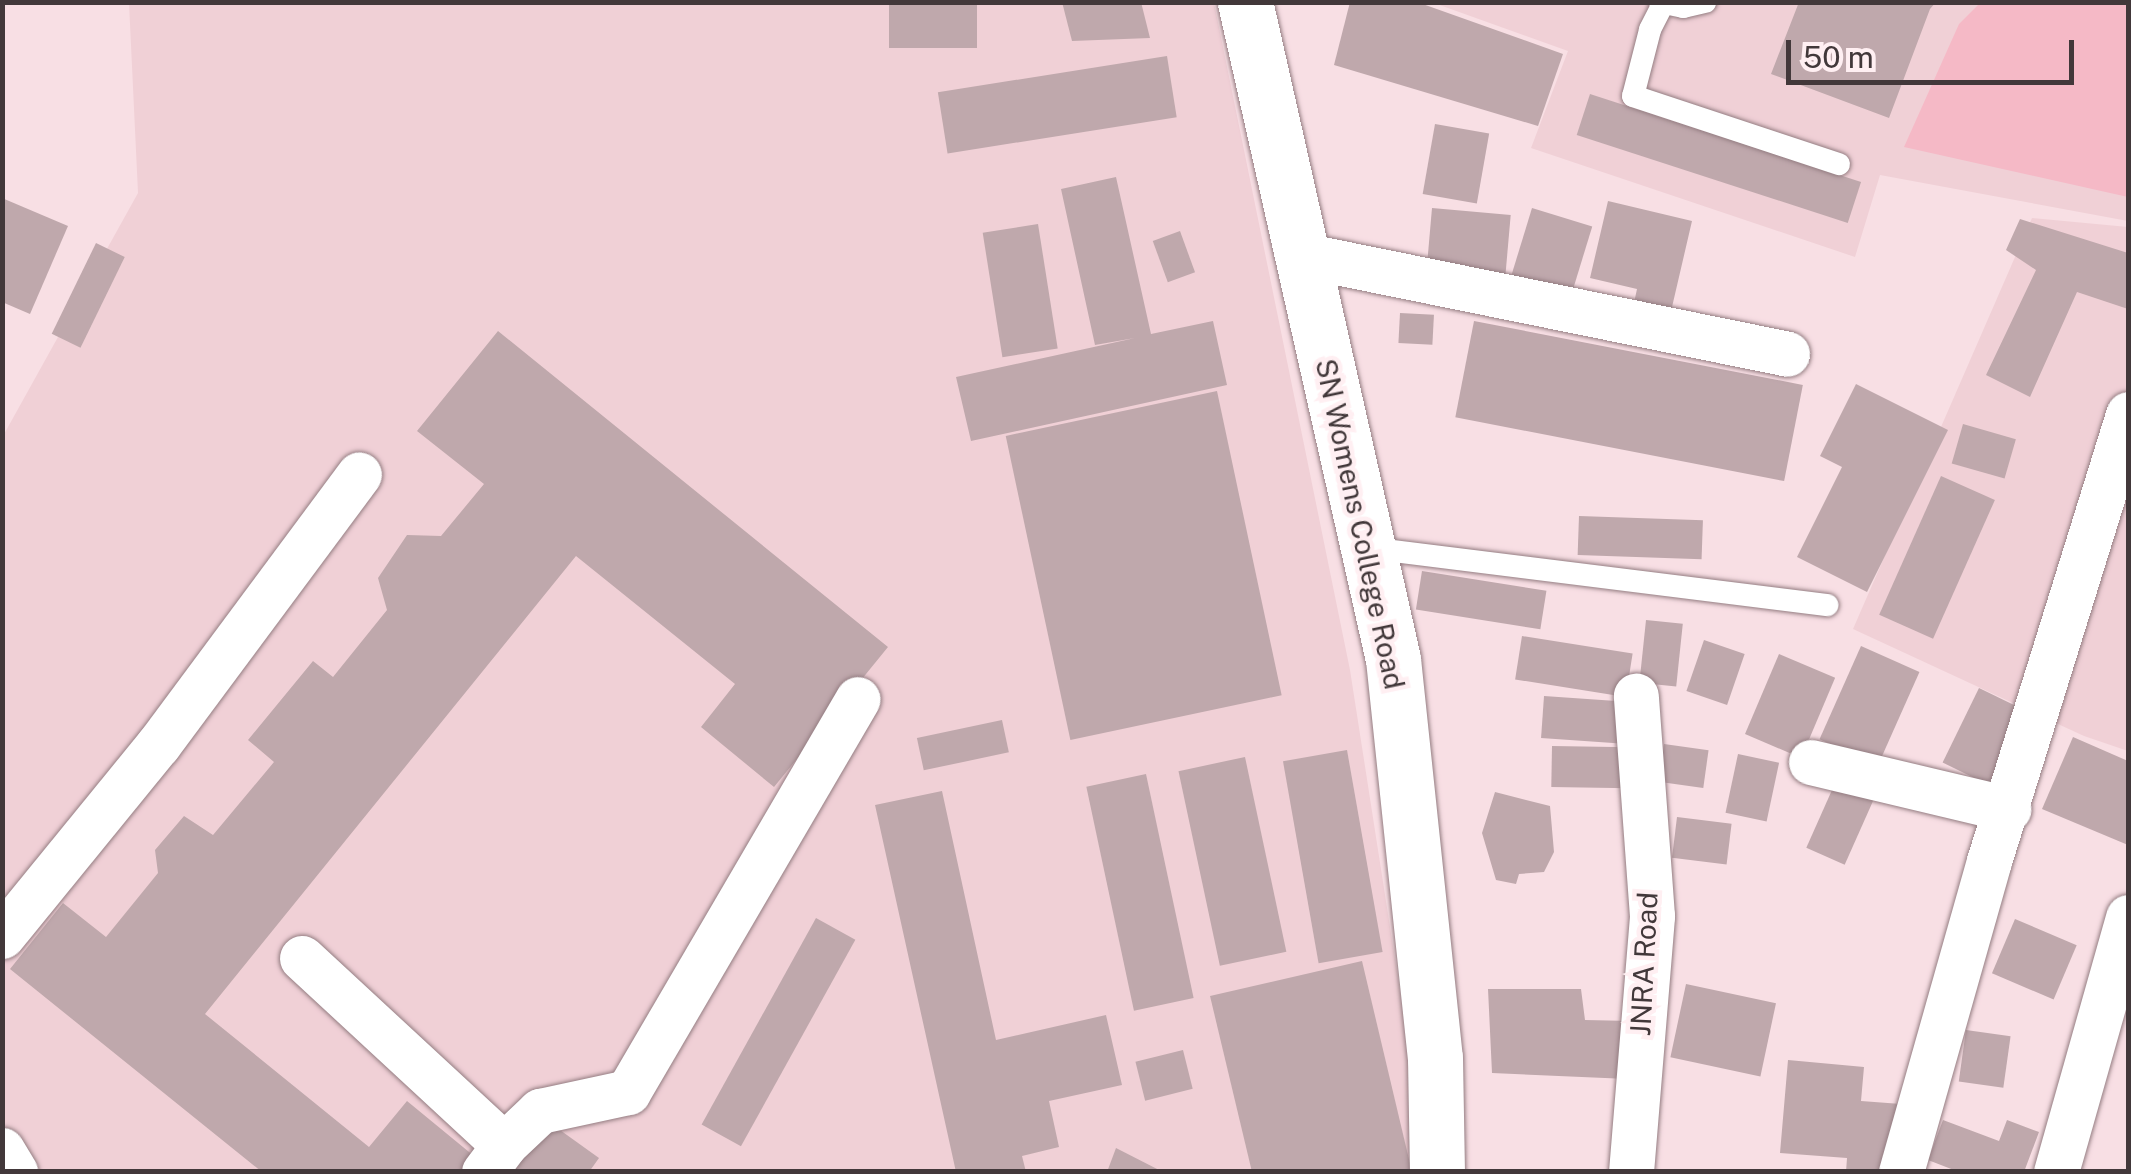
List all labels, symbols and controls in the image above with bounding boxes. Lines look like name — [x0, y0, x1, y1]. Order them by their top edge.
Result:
scale bar — [1791, 20, 2078, 82]
text: 50 m — [1803, 39, 1874, 75]
street label: SN Womens College Road — [1308, 355, 1412, 693]
street label: JNRA Road — [1623, 891, 1665, 1037]

